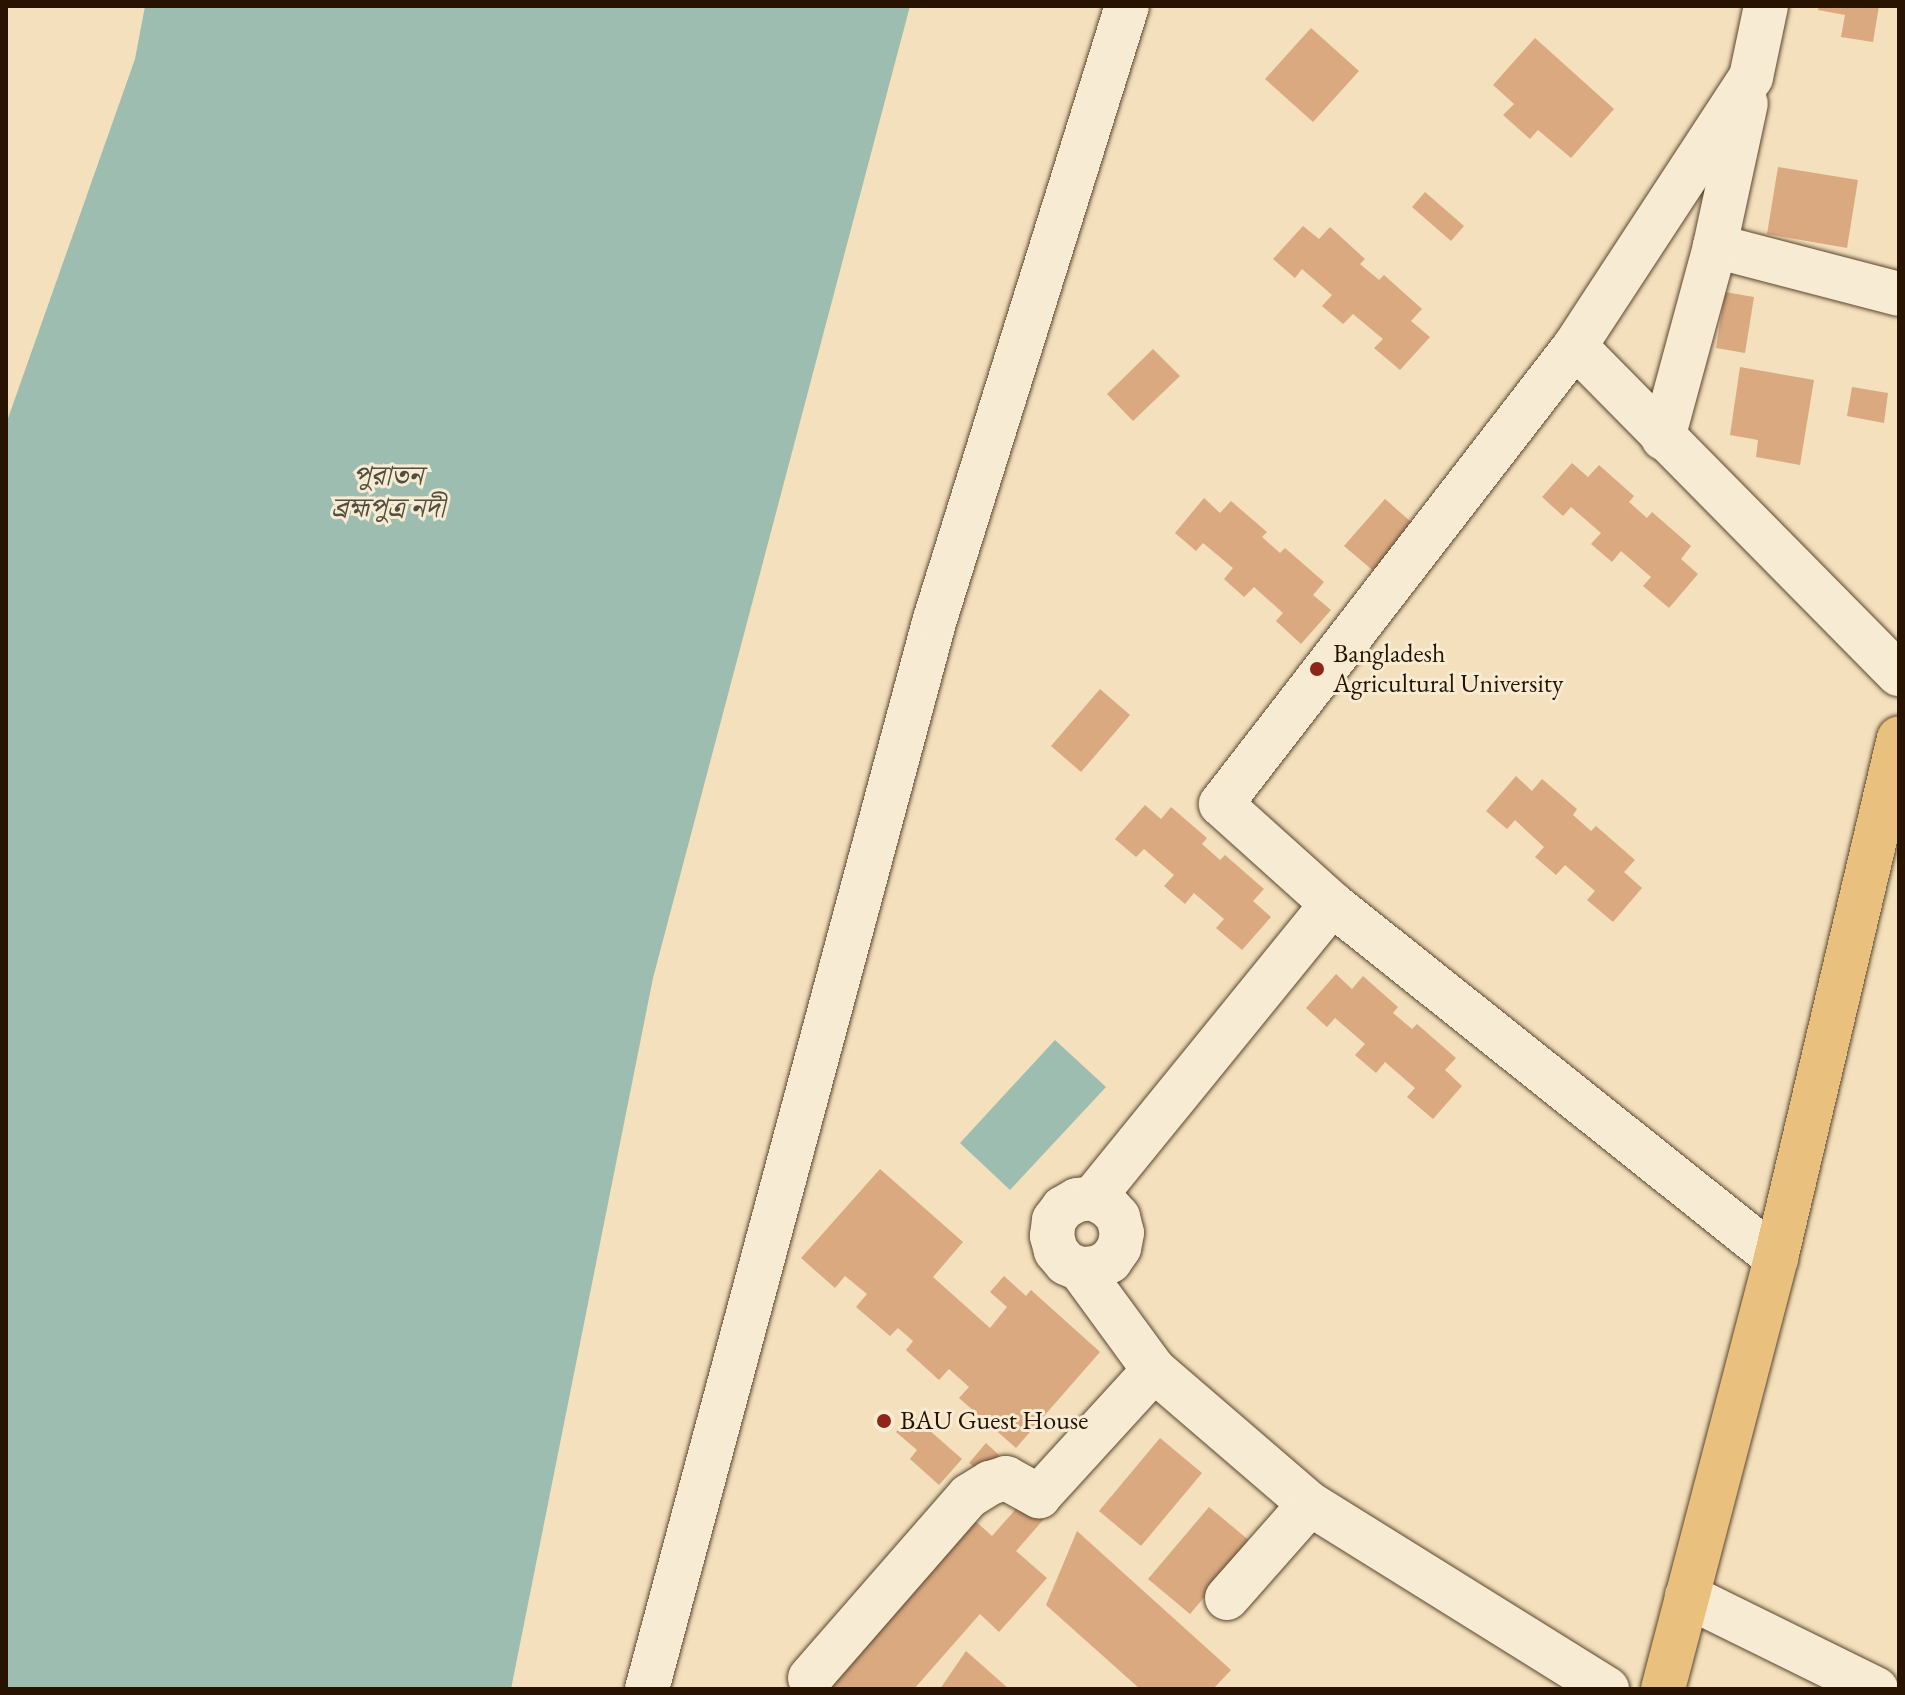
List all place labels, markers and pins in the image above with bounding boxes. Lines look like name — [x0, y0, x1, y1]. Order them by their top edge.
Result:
place label: Bangladesh Agricultural University — [1333, 638, 1563, 700]
marker: Bangladesh Agricultural University — [1308, 660, 1326, 678]
place label: BAU Guest House — [900, 1405, 1088, 1437]
marker: BAU Guest House — [875, 1412, 893, 1430]

